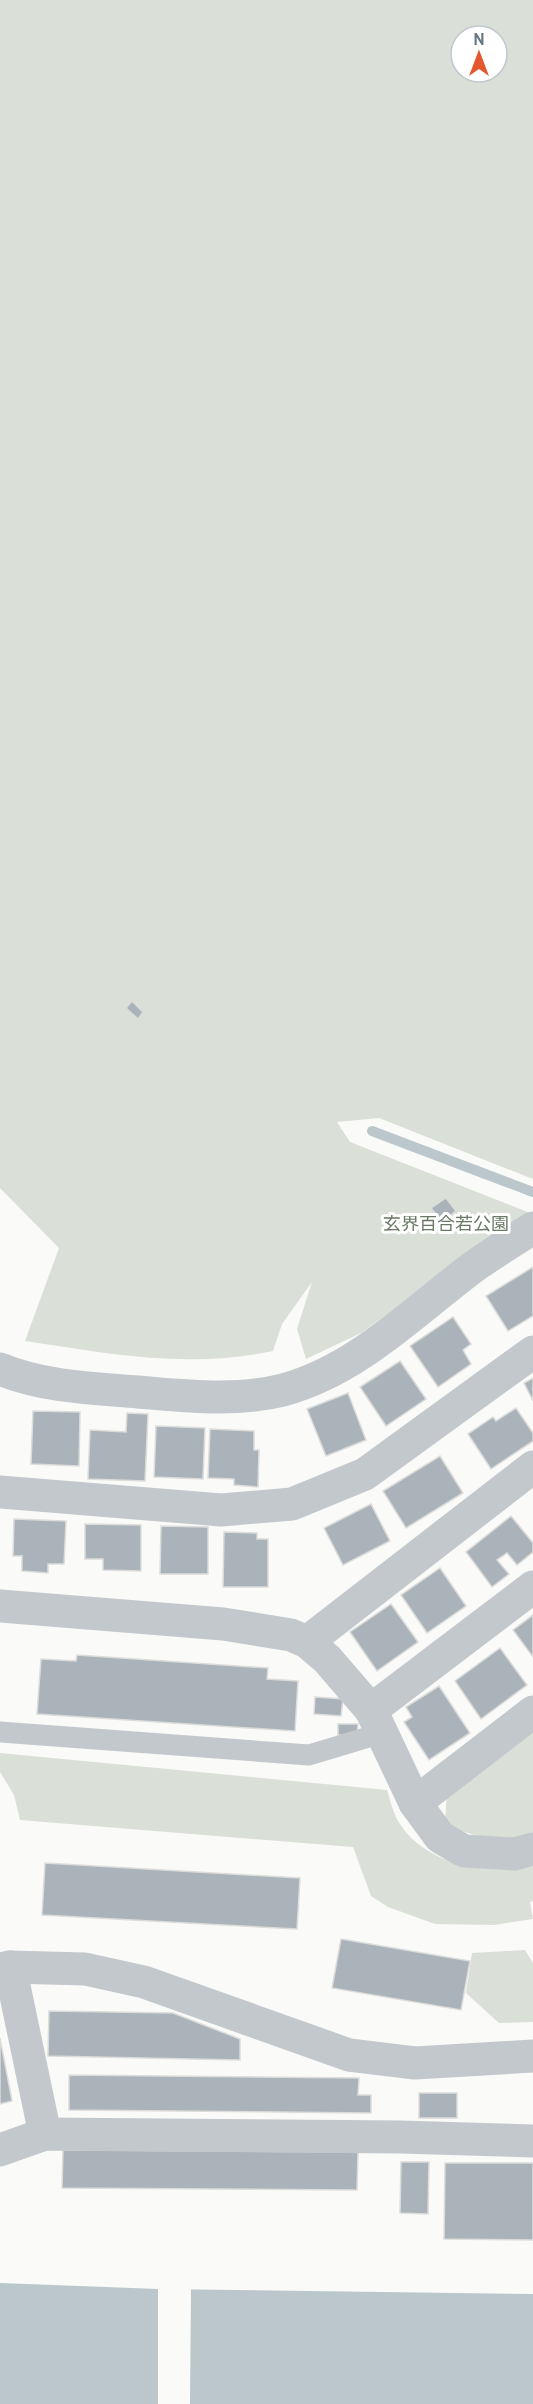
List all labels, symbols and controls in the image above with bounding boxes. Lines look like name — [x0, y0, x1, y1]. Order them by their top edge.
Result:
north arrow — [449, 24, 509, 84]
text: N — [473, 31, 485, 51]
park label: 玄界百合若公園 — [383, 1214, 509, 1237]

